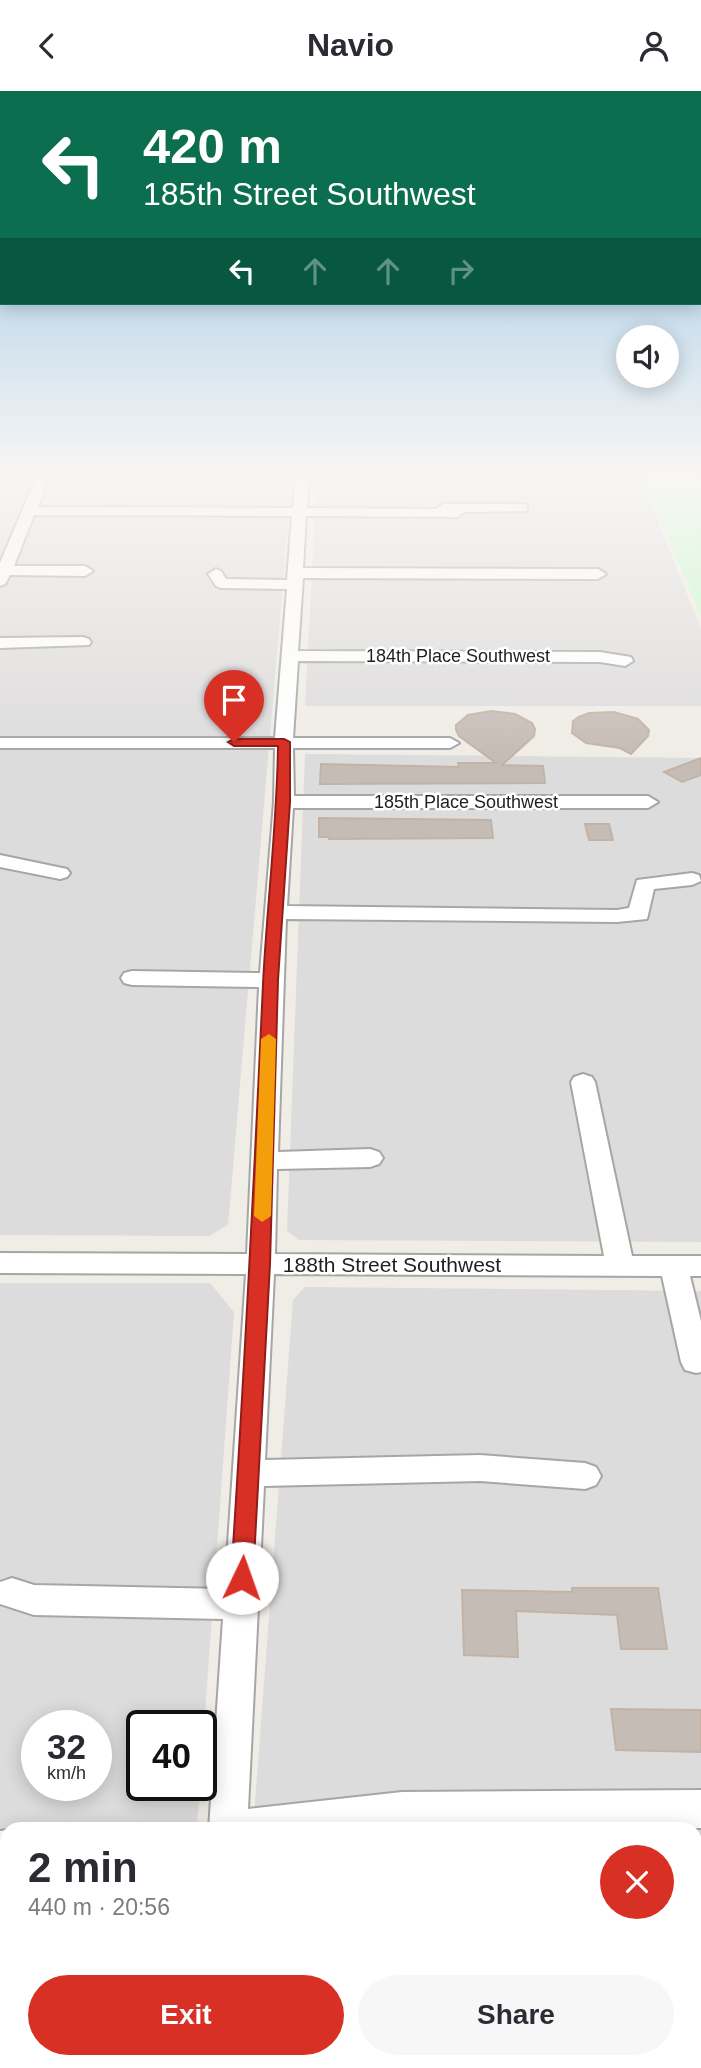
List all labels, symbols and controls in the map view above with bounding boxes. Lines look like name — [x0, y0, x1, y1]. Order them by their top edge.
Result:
icon: back — [28, 27, 66, 65]
text: Navio — [307, 27, 394, 63]
icon: person — [635, 27, 673, 65]
icon: left — [28, 119, 119, 210]
text: 420 m — [143, 119, 282, 173]
text: 185th Street Southwest — [143, 176, 476, 212]
icon: left — [223, 252, 261, 290]
icon: ahead — [296, 252, 334, 290]
icon: ahead — [369, 252, 407, 290]
icon: right — [442, 252, 480, 290]
map controls — [616, 325, 679, 388]
button: sound — [616, 325, 679, 388]
street label: 184th Place Southwest — [366, 646, 550, 666]
pin — [204, 670, 264, 742]
icon: arrive — [215, 681, 253, 719]
street label: 185th Place Southwest — [374, 792, 558, 812]
street label: 188th Street Southwest — [283, 1253, 501, 1276]
position arrow — [205, 1541, 279, 1615]
speed limit sign: 40 — [126, 1710, 217, 1801]
text: 32 — [47, 1727, 86, 1766]
text: km/h — [47, 1763, 86, 1783]
text: 2 min — [28, 1844, 138, 1891]
button: close — [600, 1845, 674, 1919]
text: 440 m · 20:56 — [28, 1894, 170, 1920]
button: Exit — [28, 1975, 344, 2055]
button: Share — [358, 1975, 674, 2055]

